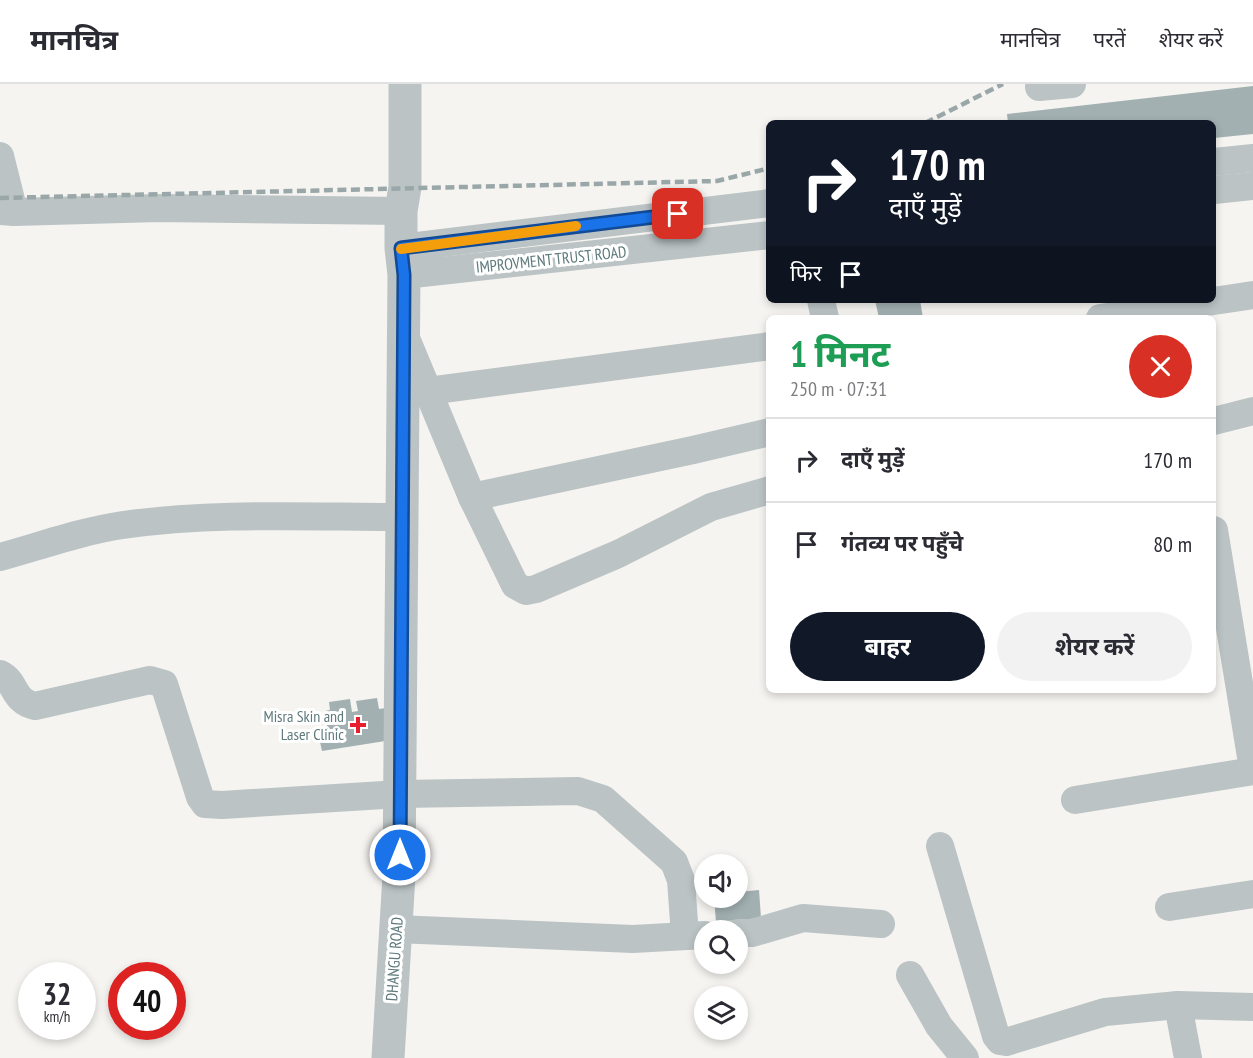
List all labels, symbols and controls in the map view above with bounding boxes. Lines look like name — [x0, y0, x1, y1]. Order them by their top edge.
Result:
text: मानचित्र — [30, 21, 118, 58]
text: मानचित्र — [1000, 26, 1060, 53]
text: परतें — [1093, 26, 1126, 53]
text: शेयर करें — [1159, 26, 1223, 53]
text: 170 m — [889, 137, 986, 192]
icon: right — [790, 144, 868, 222]
pin — [652, 188, 703, 239]
text: दाएँ मुड़ें — [889, 190, 962, 224]
icon: arrive — [661, 197, 694, 230]
street label: IMPROVMENT TRUST ROAD — [475, 241, 627, 277]
icon: arrive — [834, 258, 867, 291]
text: फिर — [790, 259, 822, 287]
text: 1 मिनट — [790, 330, 890, 377]
button: close — [1129, 335, 1192, 398]
text: 250 m · 07:31 — [790, 376, 887, 402]
icon: right — [790, 444, 823, 477]
text: दाएँ मुड़ें — [841, 445, 905, 473]
text: 170 m — [1143, 446, 1192, 474]
icon: arrive — [790, 528, 823, 561]
text: गंतव्य पर पहुँचे — [841, 529, 963, 557]
text: 80 m — [1153, 530, 1192, 558]
button: बाहर — [790, 612, 985, 681]
button: शेयर करें — [997, 612, 1192, 681]
place label: Misra Skin and Laser Clinic — [263, 706, 344, 744]
marker: Misra Skin and Laser Clinic — [349, 716, 367, 734]
position arrow — [368, 823, 432, 887]
map controls — [694, 854, 748, 1040]
button: sound — [694, 854, 748, 908]
street label: DHANGU ROAD — [381, 916, 407, 1002]
button: search — [694, 920, 748, 974]
speed limit sign: 40 — [108, 962, 186, 1040]
text: 32 — [43, 974, 71, 1013]
button: layers — [694, 986, 748, 1040]
text: km/h — [44, 1007, 70, 1026]

